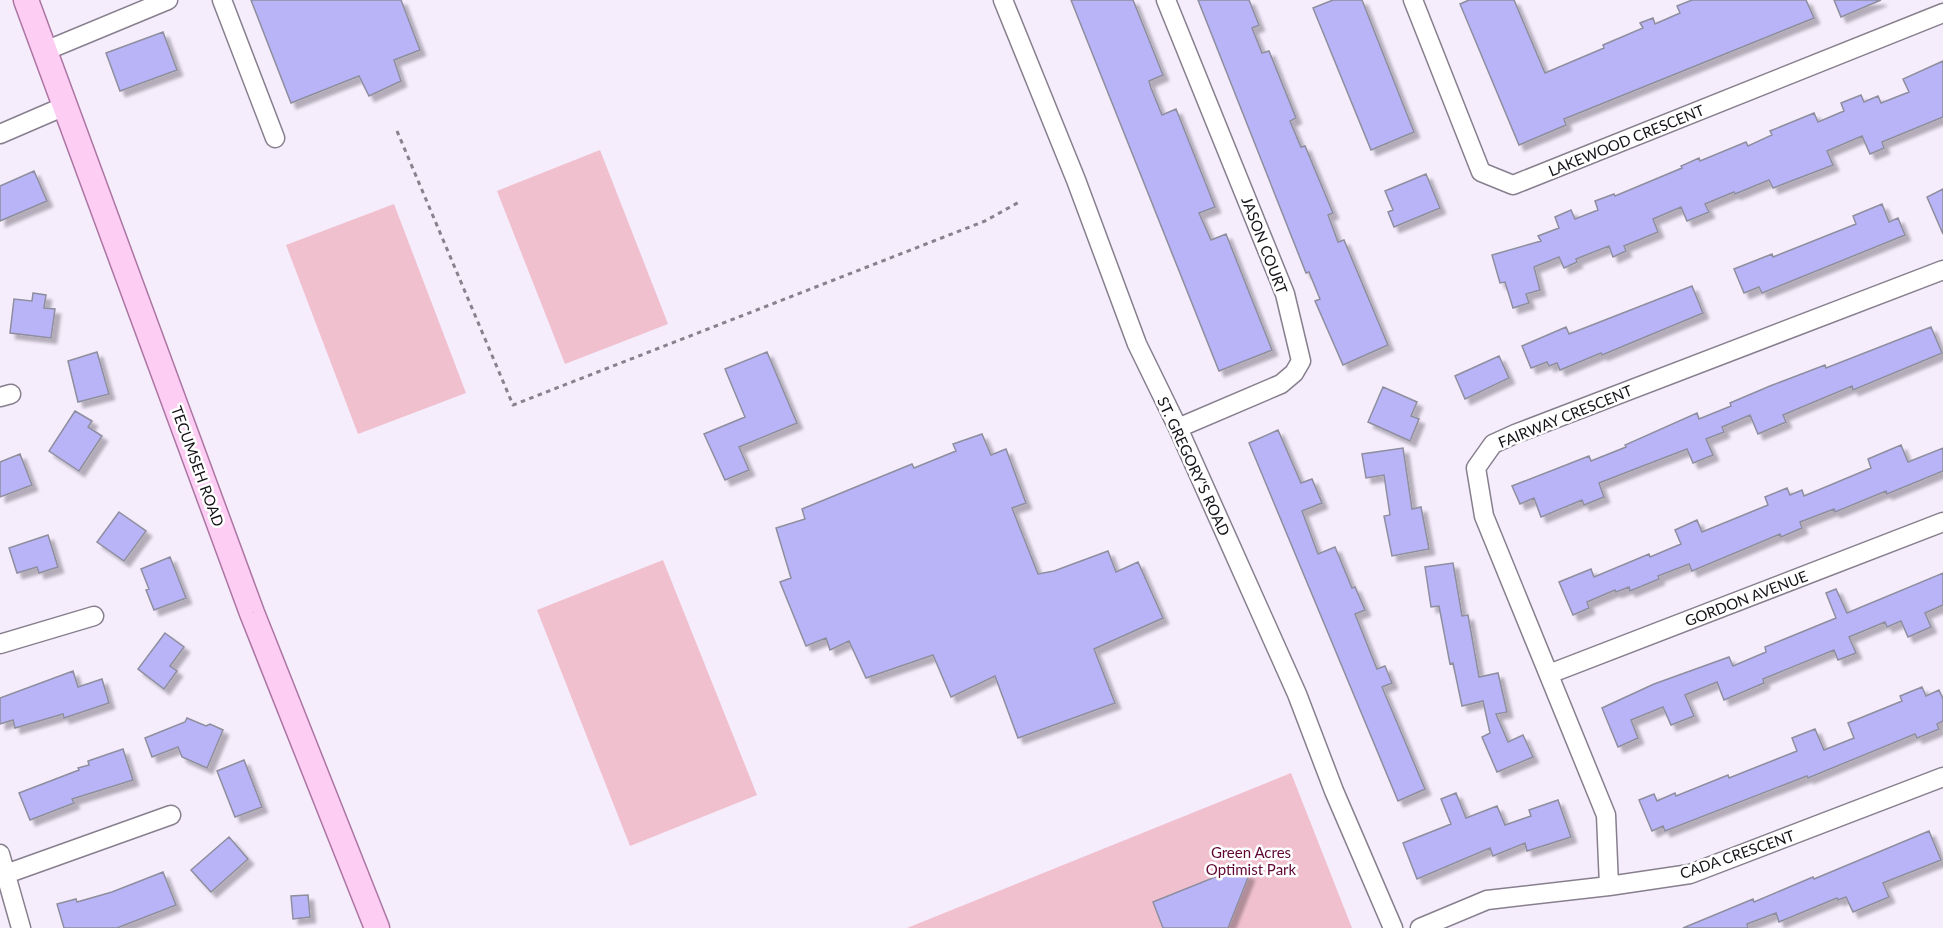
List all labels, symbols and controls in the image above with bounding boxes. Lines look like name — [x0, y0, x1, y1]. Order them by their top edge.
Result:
street label: LAKEWOOD CRESCENT — [1546, 100, 1707, 179]
street label: JASON COURT — [1238, 194, 1292, 296]
street label: FAIRWAY CRESCENT — [1495, 381, 1635, 451]
street label: ST. GREGORY'S ROAD — [1154, 394, 1234, 538]
street label: TECUMSEH ROAD — [168, 403, 228, 529]
street label: GORDON AVENUE — [1682, 566, 1810, 630]
street label: CADA CRESCENT — [1677, 826, 1797, 882]
park label: Green Acres Optimist Park — [1206, 843, 1297, 878]

